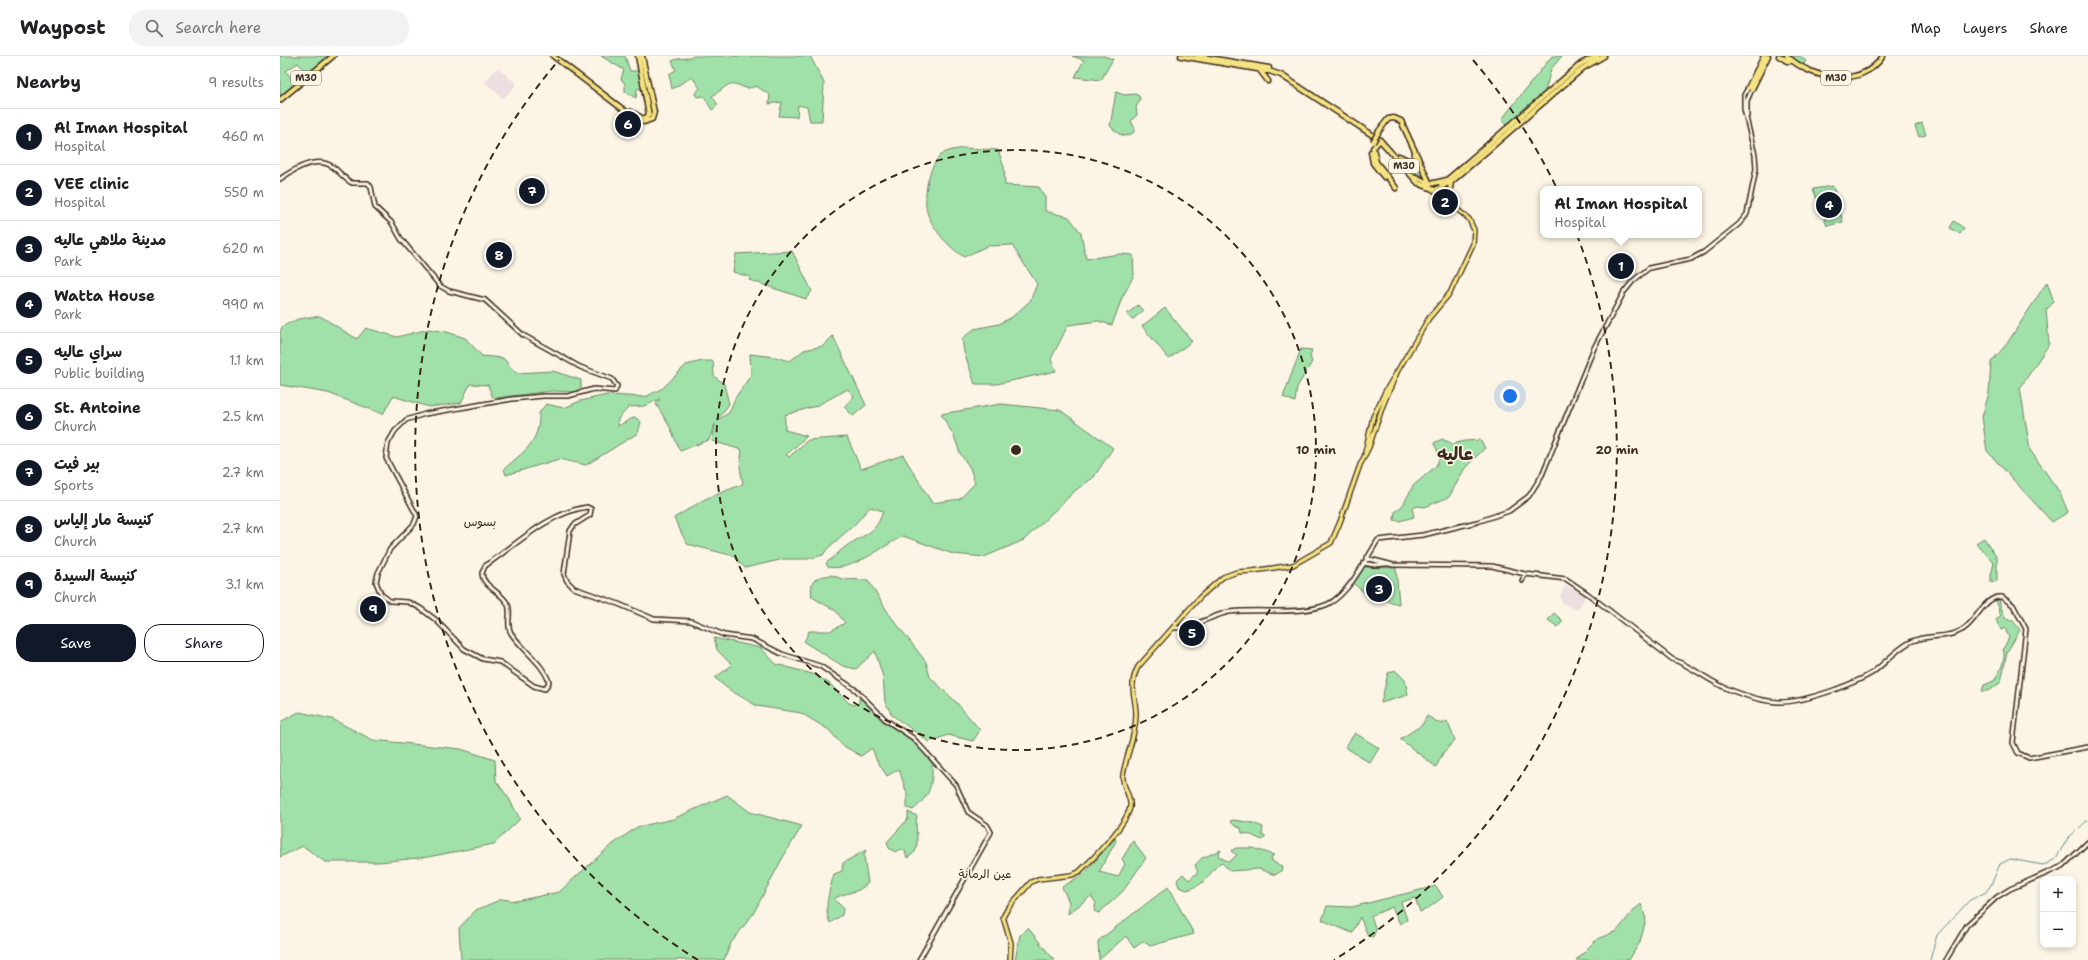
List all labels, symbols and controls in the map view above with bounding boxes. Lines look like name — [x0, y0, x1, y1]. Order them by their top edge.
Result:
search box — [129, 10, 409, 46]
text: Waypost — [20, 15, 105, 40]
icon: search — [143, 17, 165, 39]
text: Search here — [175, 18, 261, 38]
text: Map — [1911, 19, 1941, 37]
text: Layers — [1963, 19, 2007, 37]
text: Share — [2029, 19, 2068, 37]
text: Nearby — [16, 71, 81, 93]
road number: M30 — [291, 71, 321, 85]
road number: M30 — [1821, 71, 1851, 85]
text: 9 results — [208, 74, 264, 91]
pin: 6 — [615, 109, 641, 139]
text: Al Iman Hospital — [54, 118, 188, 138]
text: 1 — [26, 128, 32, 145]
text: 460 m — [222, 128, 264, 145]
text: Hospital — [54, 138, 105, 155]
road number: M30 — [1389, 159, 1419, 173]
text: VEE clinic — [54, 174, 129, 194]
pin: 7 — [519, 176, 545, 206]
text: 2 — [24, 184, 34, 201]
text: 550 m — [224, 184, 264, 201]
popup — [1540, 186, 1702, 238]
pin: 2 — [1432, 187, 1458, 217]
pin: 4 — [1816, 190, 1842, 220]
text: Hospital — [54, 194, 105, 211]
text: Al Iman Hospital — [1554, 194, 1688, 214]
text: Hospital — [1554, 214, 1606, 231]
text: مدينة ملاهي عاليه — [54, 230, 166, 250]
text: 3 — [24, 240, 34, 257]
text: 620 m — [222, 240, 264, 257]
pin: 8 — [486, 240, 512, 270]
pin: 1 — [1608, 251, 1634, 281]
text: Park — [54, 253, 82, 270]
text: Watta House — [54, 286, 155, 306]
text: 4 — [24, 296, 34, 313]
text: 990 m — [222, 296, 264, 313]
text: Park — [54, 306, 82, 323]
text: سراي عاليه — [54, 342, 122, 362]
text: 5 — [25, 352, 33, 369]
text: 1.1 km — [229, 352, 264, 369]
text: Public building — [54, 365, 145, 382]
your location — [1500, 386, 1520, 406]
text: St. Antoine — [54, 398, 141, 418]
text: 6 — [24, 408, 34, 425]
text: 2.5 km — [222, 408, 264, 425]
text: Church — [54, 418, 97, 435]
text: 10 min — [1296, 442, 1336, 458]
district label: عاليه — [1437, 442, 1473, 466]
text: 20 min — [1595, 442, 1639, 458]
centre of rings — [1009, 443, 1023, 457]
text: بير فيت — [54, 454, 100, 474]
text: 7 — [24, 464, 34, 481]
text: 2.7 km — [222, 464, 264, 481]
text: Sports — [54, 477, 94, 494]
text: كنيسة مار إلياس — [54, 510, 154, 530]
district label: بسوس — [464, 514, 496, 530]
text: 8 — [24, 520, 34, 537]
text: 2.7 km — [222, 520, 264, 537]
text: Church — [54, 533, 97, 550]
text: كنيسة السيدة — [54, 566, 137, 586]
pin: 3 — [1366, 574, 1392, 604]
text: 9 — [24, 576, 34, 593]
text: 3.1 km — [225, 576, 264, 593]
text: Church — [54, 589, 97, 606]
pin: 9 — [360, 594, 386, 624]
pin: 5 — [1179, 618, 1205, 648]
button: Save — [16, 624, 136, 662]
button: Share — [144, 624, 264, 662]
district label: عين الرمانة — [958, 866, 1012, 882]
map controls — [2040, 876, 2076, 948]
button: + — [2040, 876, 2076, 912]
button: − — [2040, 912, 2076, 948]

